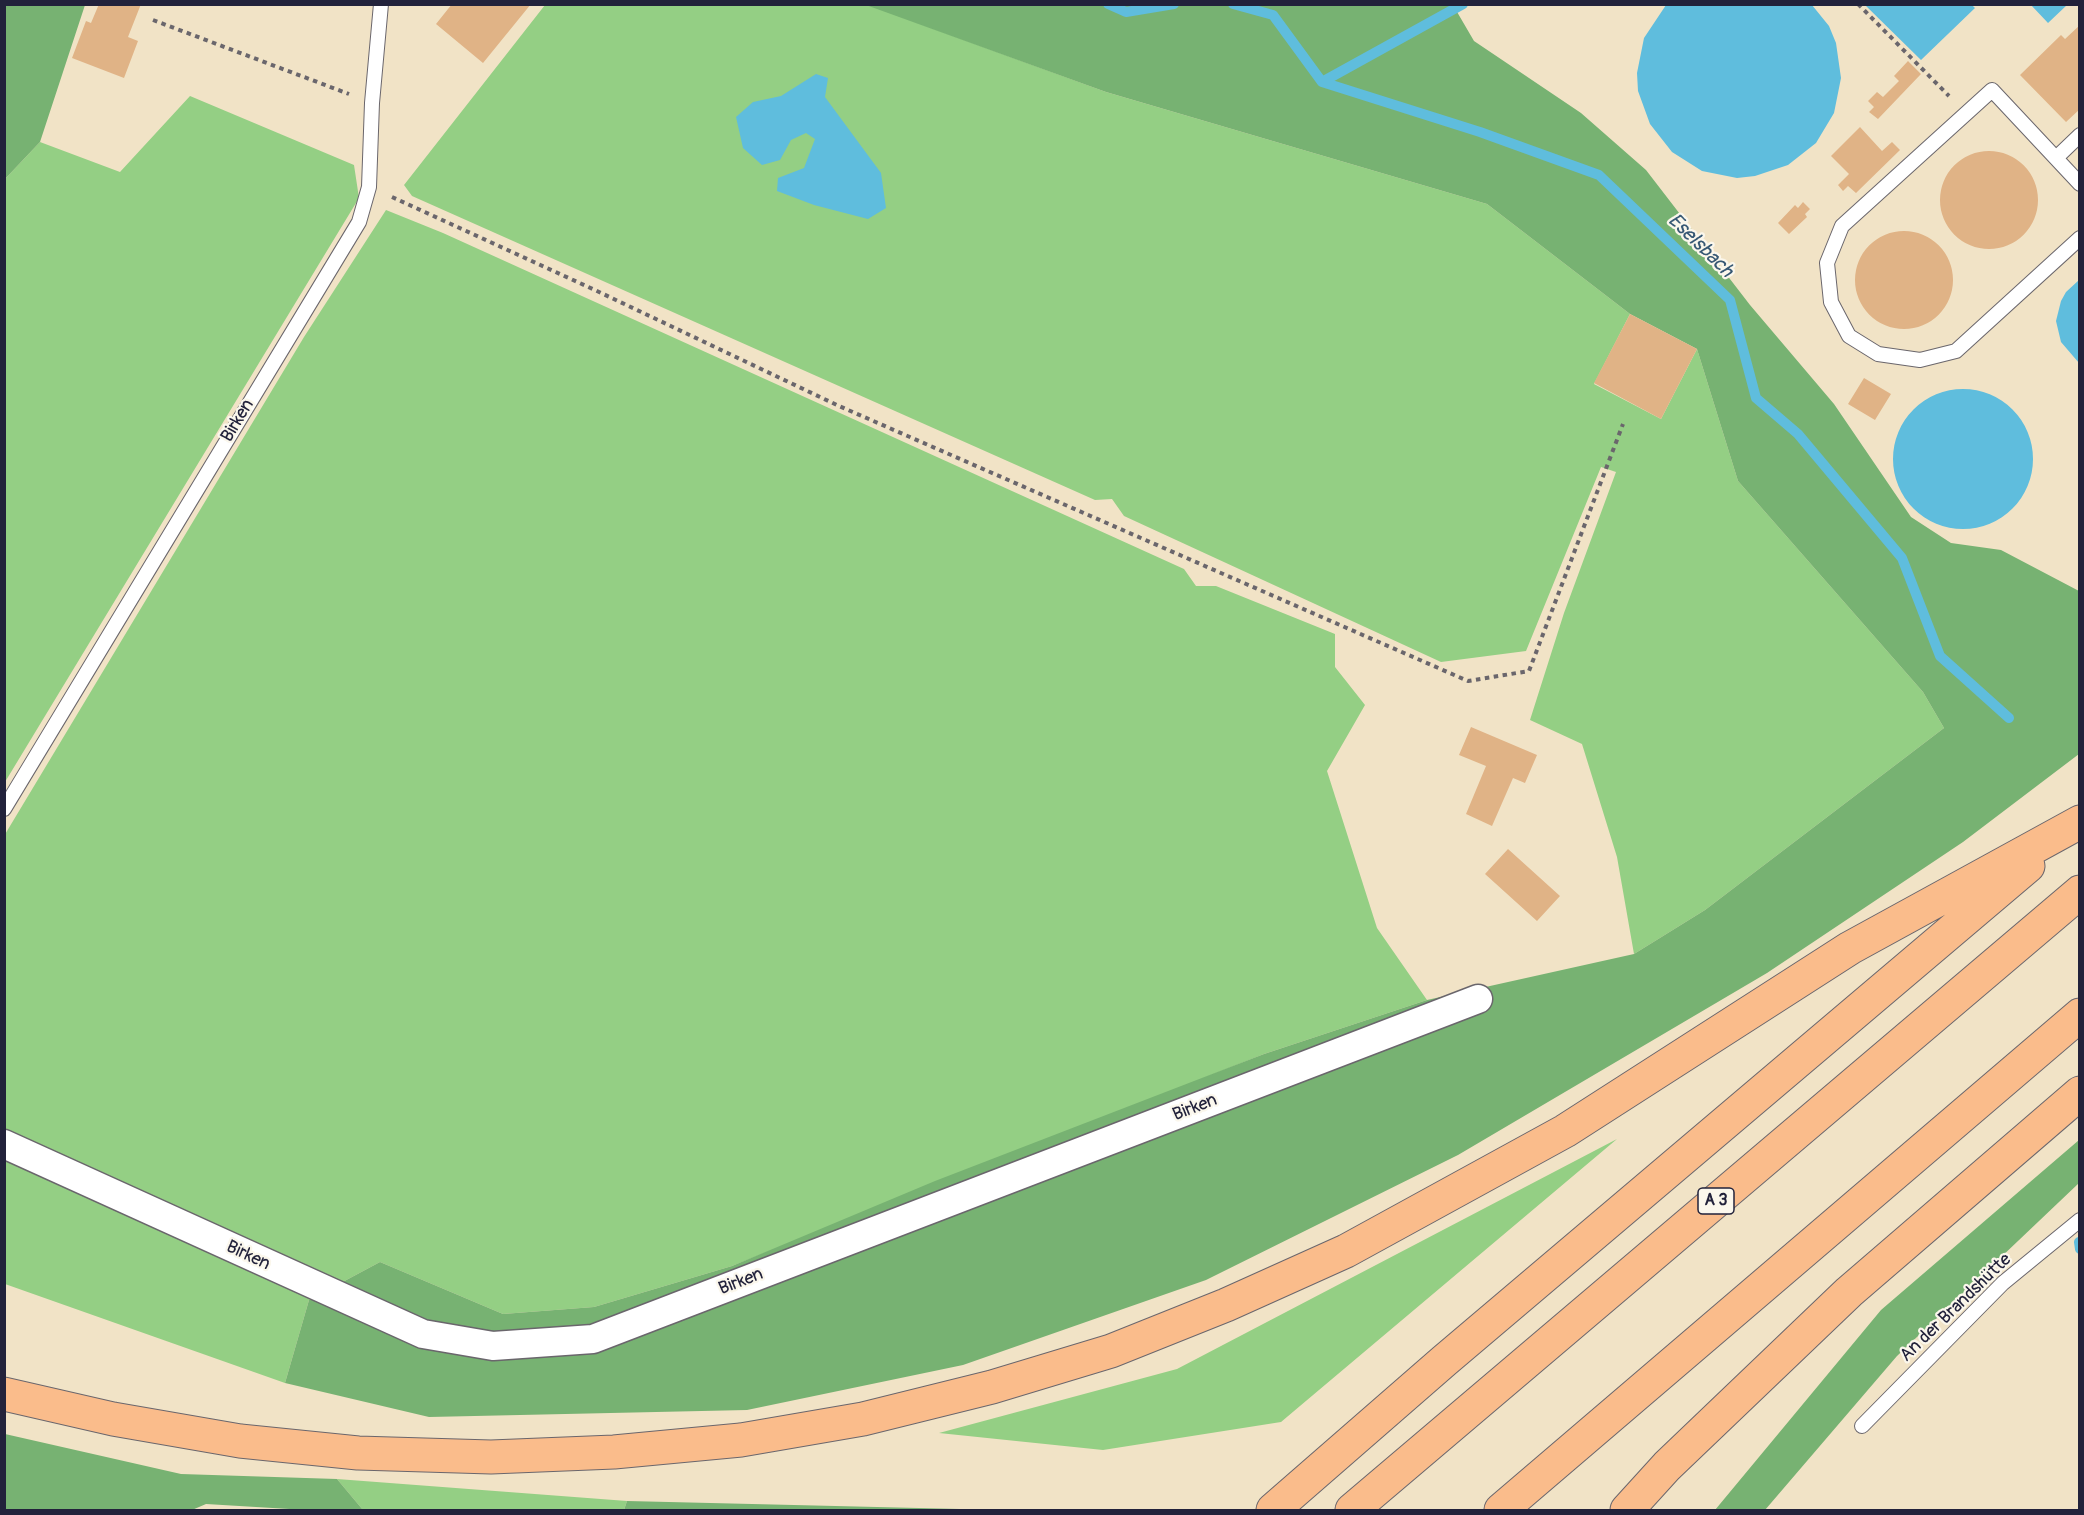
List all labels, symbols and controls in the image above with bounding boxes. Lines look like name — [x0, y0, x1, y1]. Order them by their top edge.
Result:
water label: Eselsbach — [1662, 209, 1738, 283]
street label: Birken — [217, 396, 259, 446]
street label: Birken — [1170, 1090, 1220, 1126]
road number: A 3 — [1698, 1188, 1734, 1214]
street label: Birken — [223, 1236, 273, 1276]
street label: An der Brandshütte — [1896, 1249, 2016, 1367]
street label: Birken — [716, 1264, 766, 1300]

